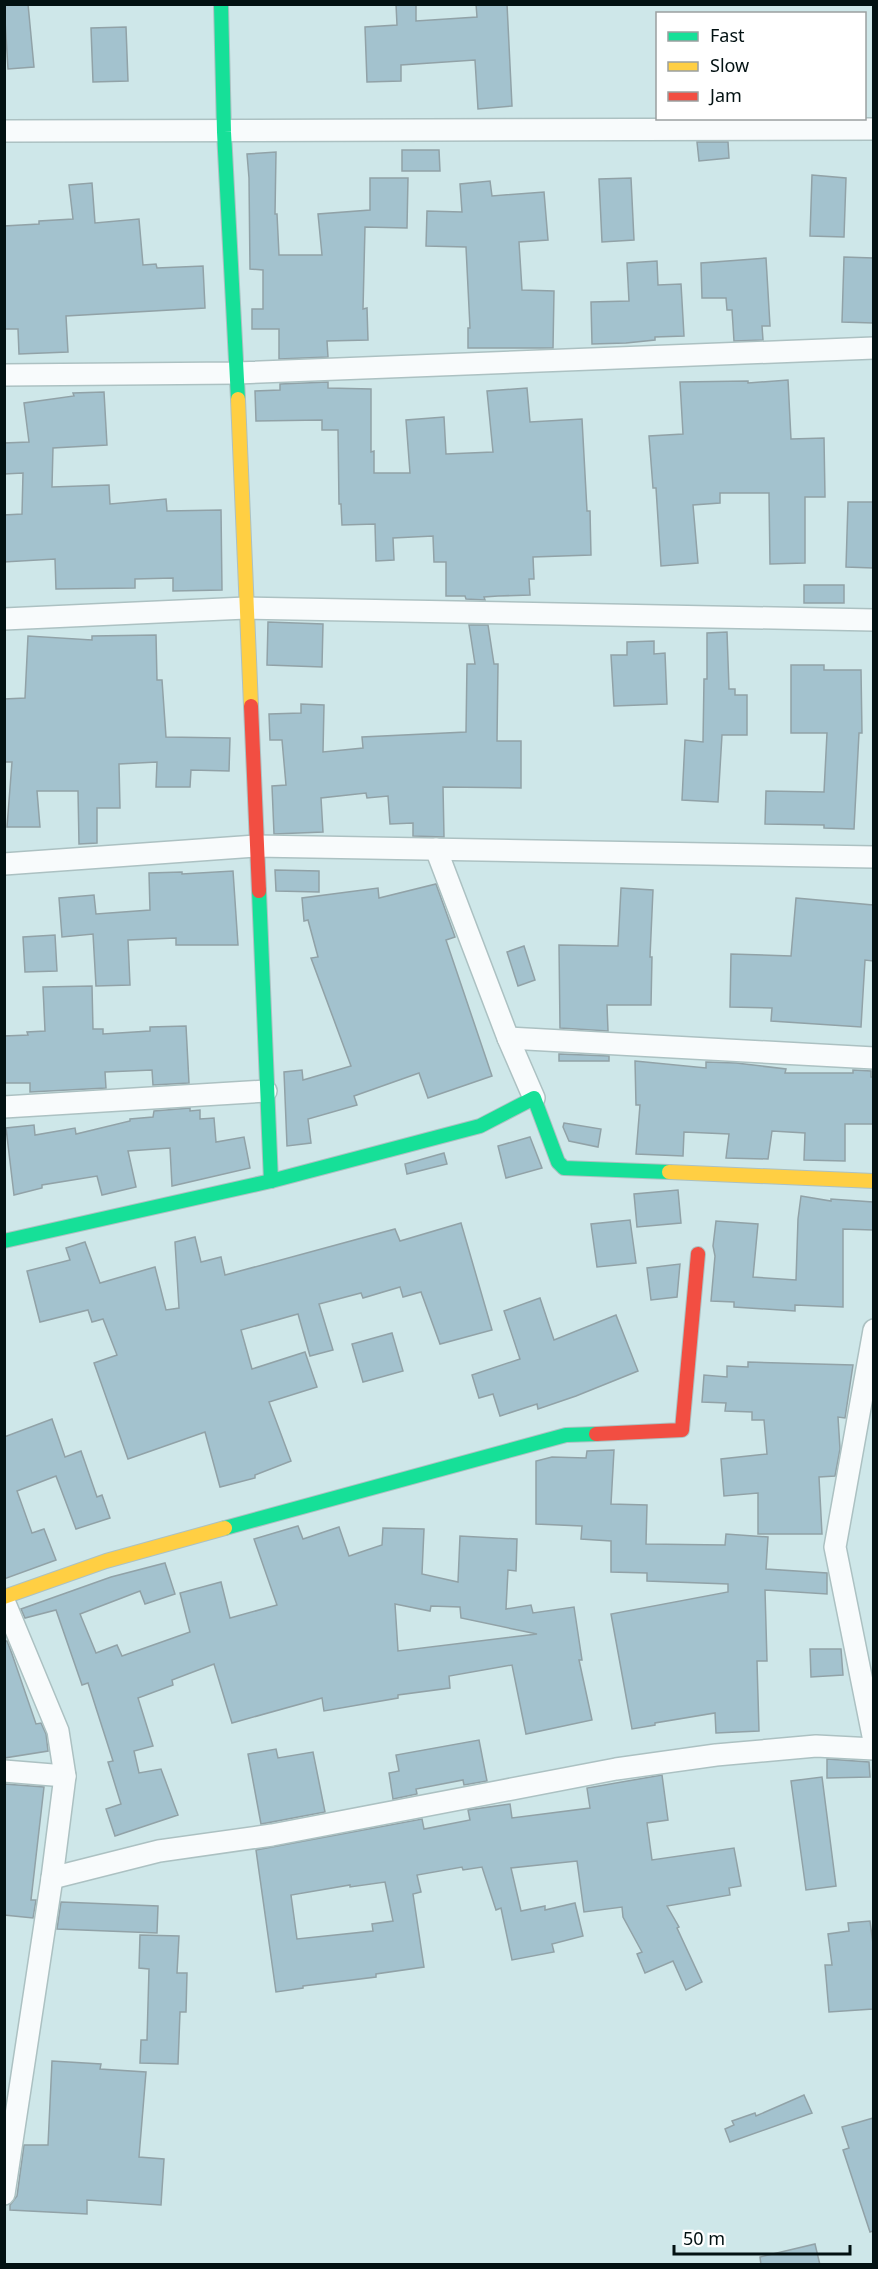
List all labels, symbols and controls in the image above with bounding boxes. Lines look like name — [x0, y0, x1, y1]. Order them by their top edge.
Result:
legend — [656, 12, 866, 120]
text: Fast — [710, 23, 745, 47]
text: Slow — [710, 53, 749, 77]
text: Jam — [708, 83, 742, 107]
scale bar — [674, 2218, 850, 2256]
text: 50 m — [683, 2226, 725, 2250]

